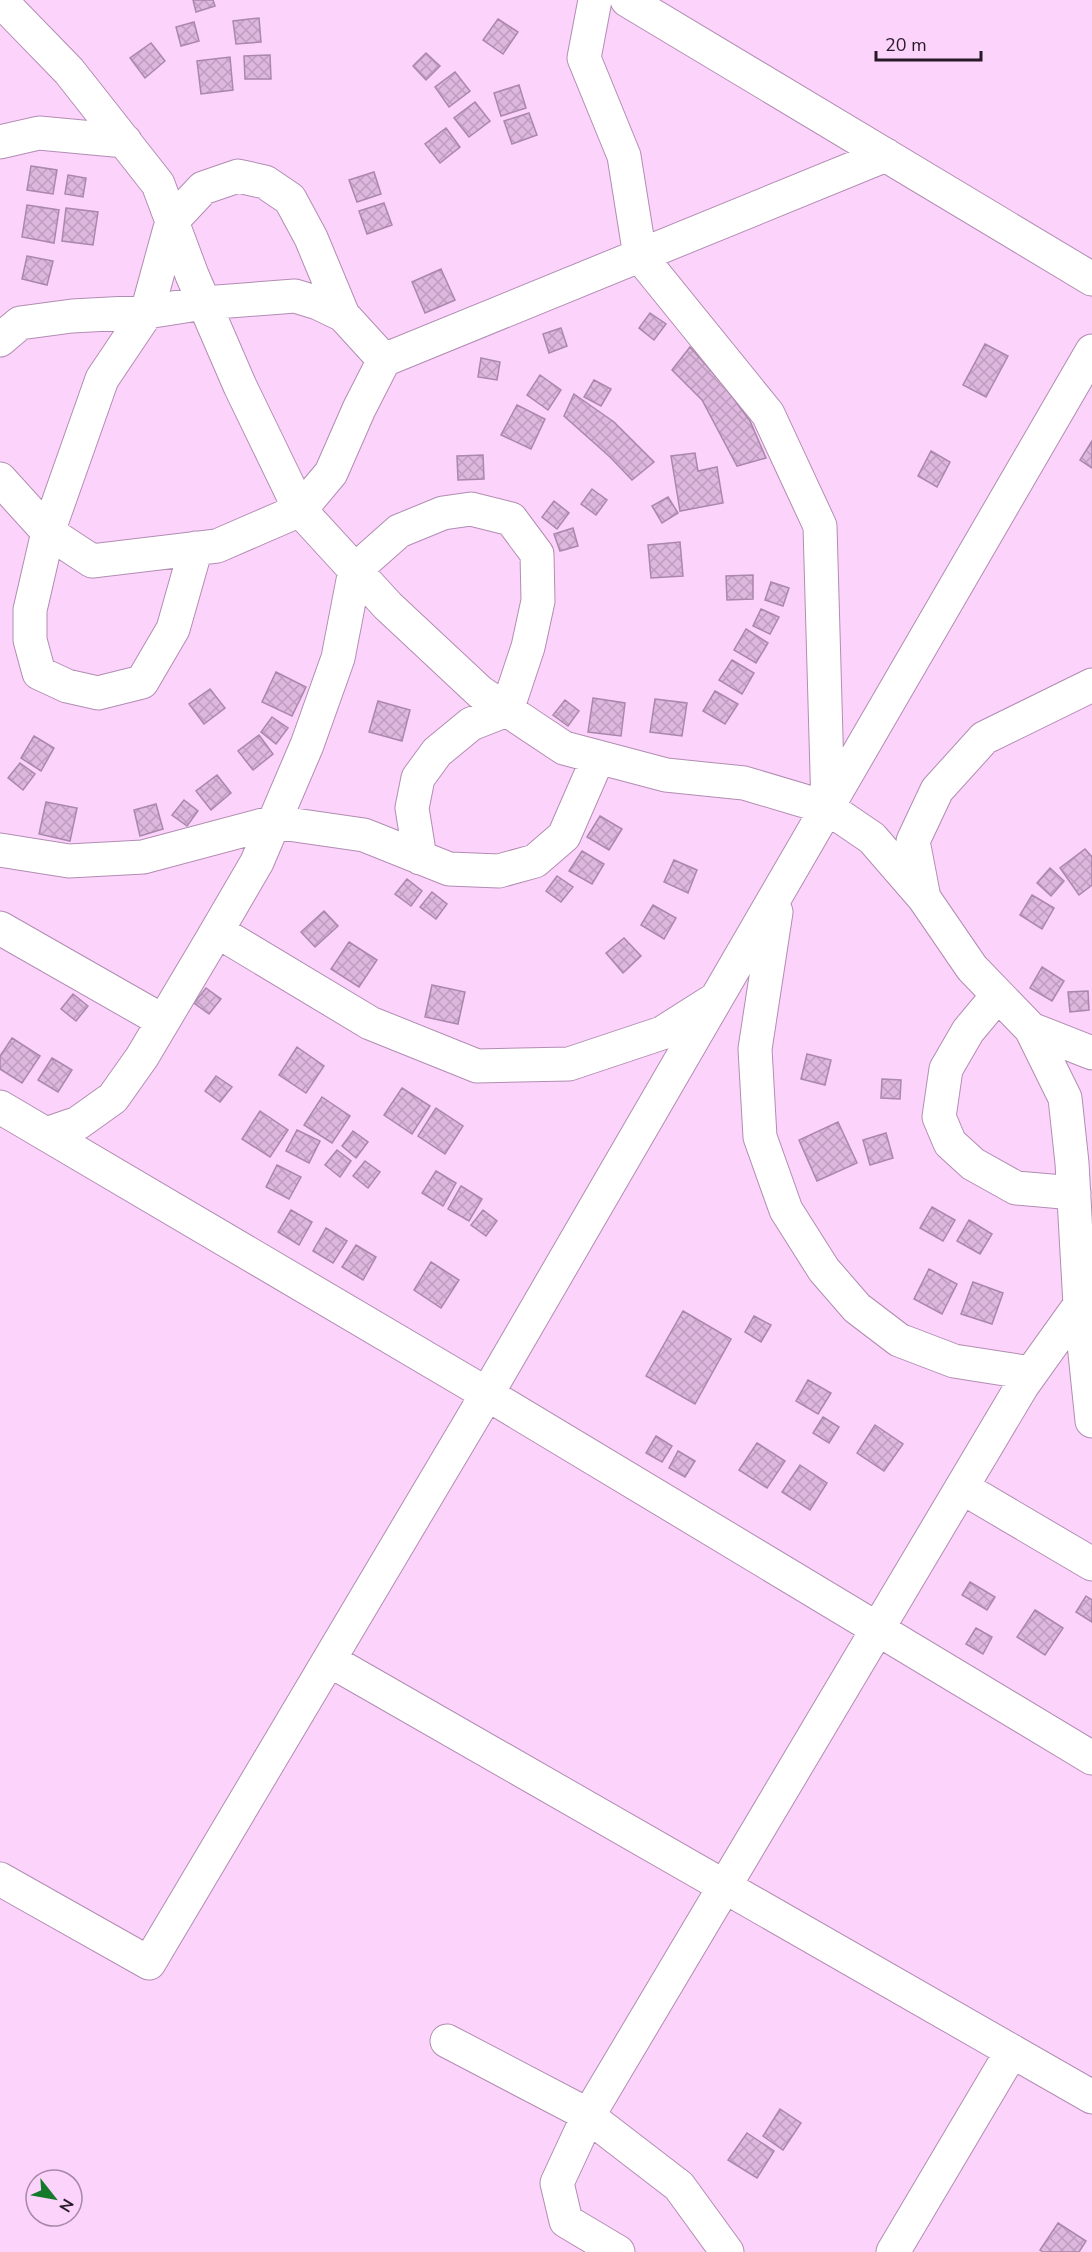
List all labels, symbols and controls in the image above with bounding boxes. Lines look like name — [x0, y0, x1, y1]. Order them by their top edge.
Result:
scale bar — [876, 24, 981, 62]
text: 20 m — [885, 33, 927, 57]
north arrow — [24, 2168, 84, 2228]
text: N — [53, 2194, 79, 2216]

